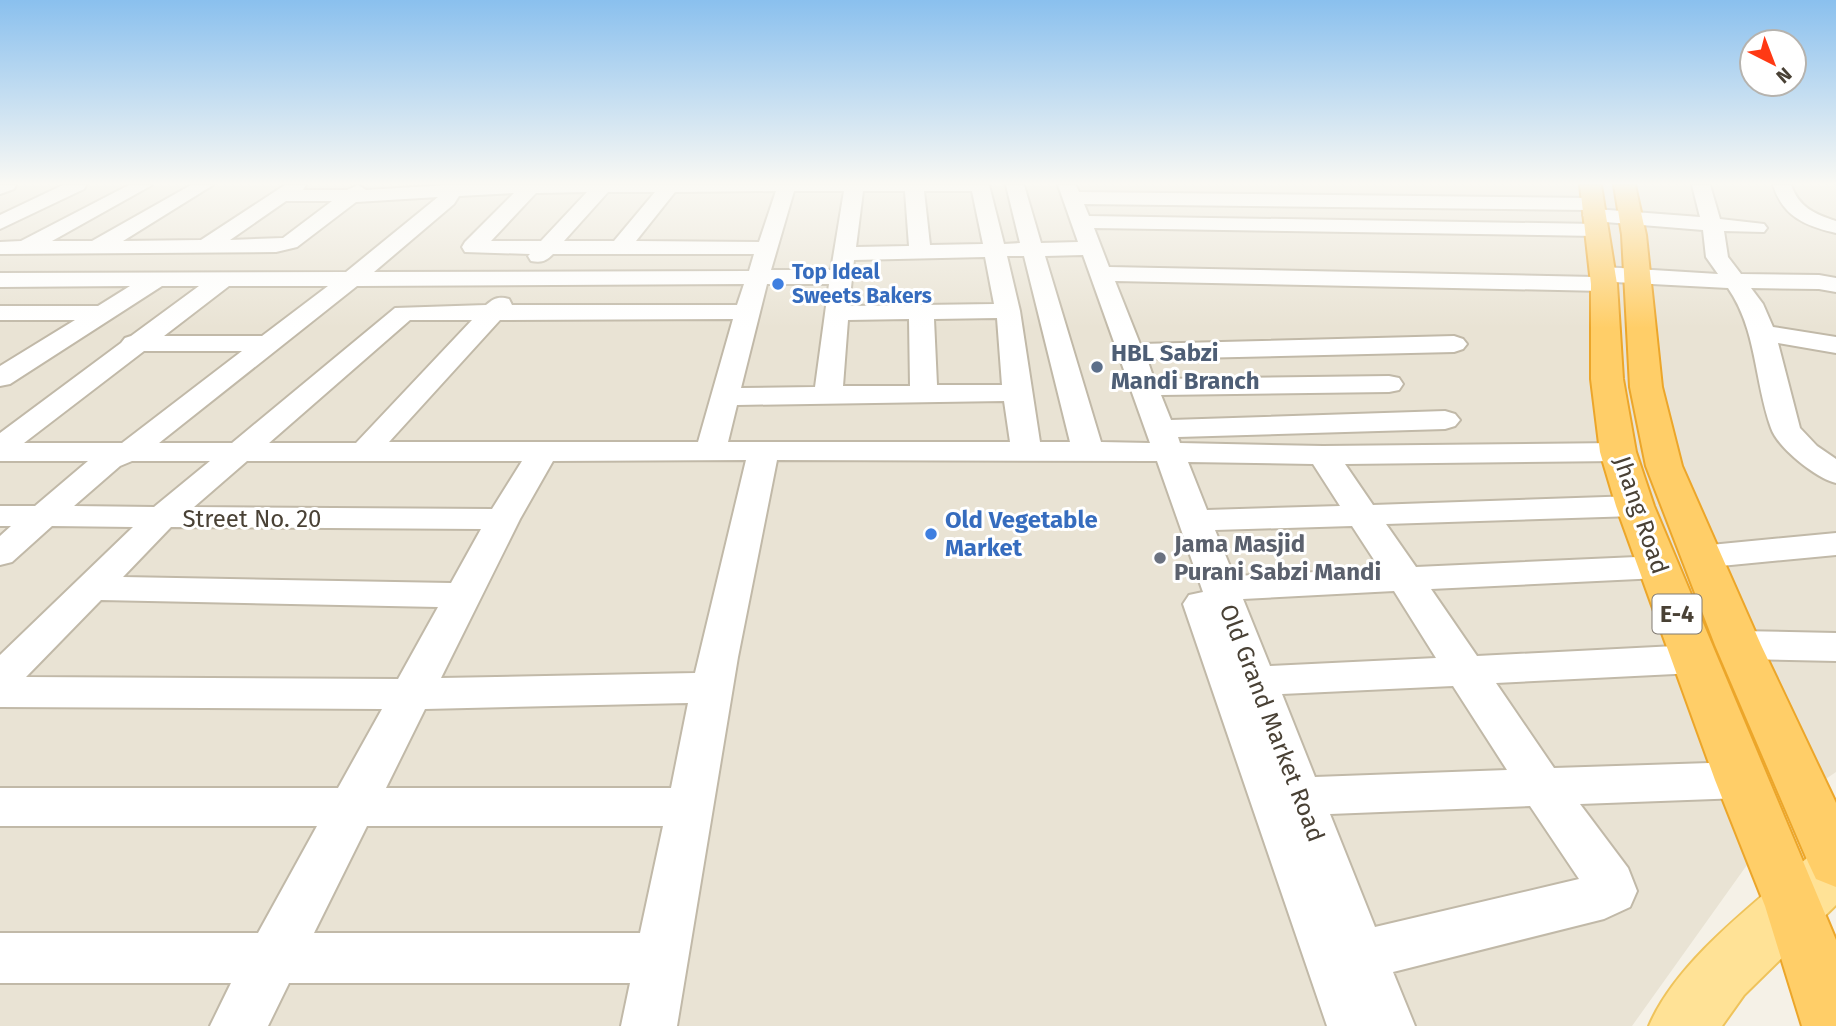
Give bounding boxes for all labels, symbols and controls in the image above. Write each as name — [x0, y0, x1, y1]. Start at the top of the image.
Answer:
north arrow — [1738, 28, 1808, 98]
text: N — [1772, 62, 1796, 88]
place label: Top Ideal Sweets Bakers — [792, 259, 932, 309]
marker: Top Ideal Sweets Bakers — [770, 276, 786, 292]
place label: HBL Sabzi Mandi Branch — [1111, 339, 1260, 395]
marker: HBL Sabzi Mandi Branch — [1089, 359, 1105, 375]
street label: Jhang Road — [1608, 452, 1674, 578]
street label: Street No. 20 — [182, 505, 322, 533]
place label: Old Vegetable Market — [945, 506, 1098, 562]
marker: Old Vegetable Market — [923, 526, 939, 542]
place label: Jama Masjid Purani Sabzi Mandi — [1173, 530, 1381, 586]
marker: Jama Masjid Purani Sabzi Mandi — [1152, 550, 1168, 566]
road number: E-4 — [1652, 594, 1702, 634]
street label: Old Grand Market Road — [1214, 600, 1330, 846]

